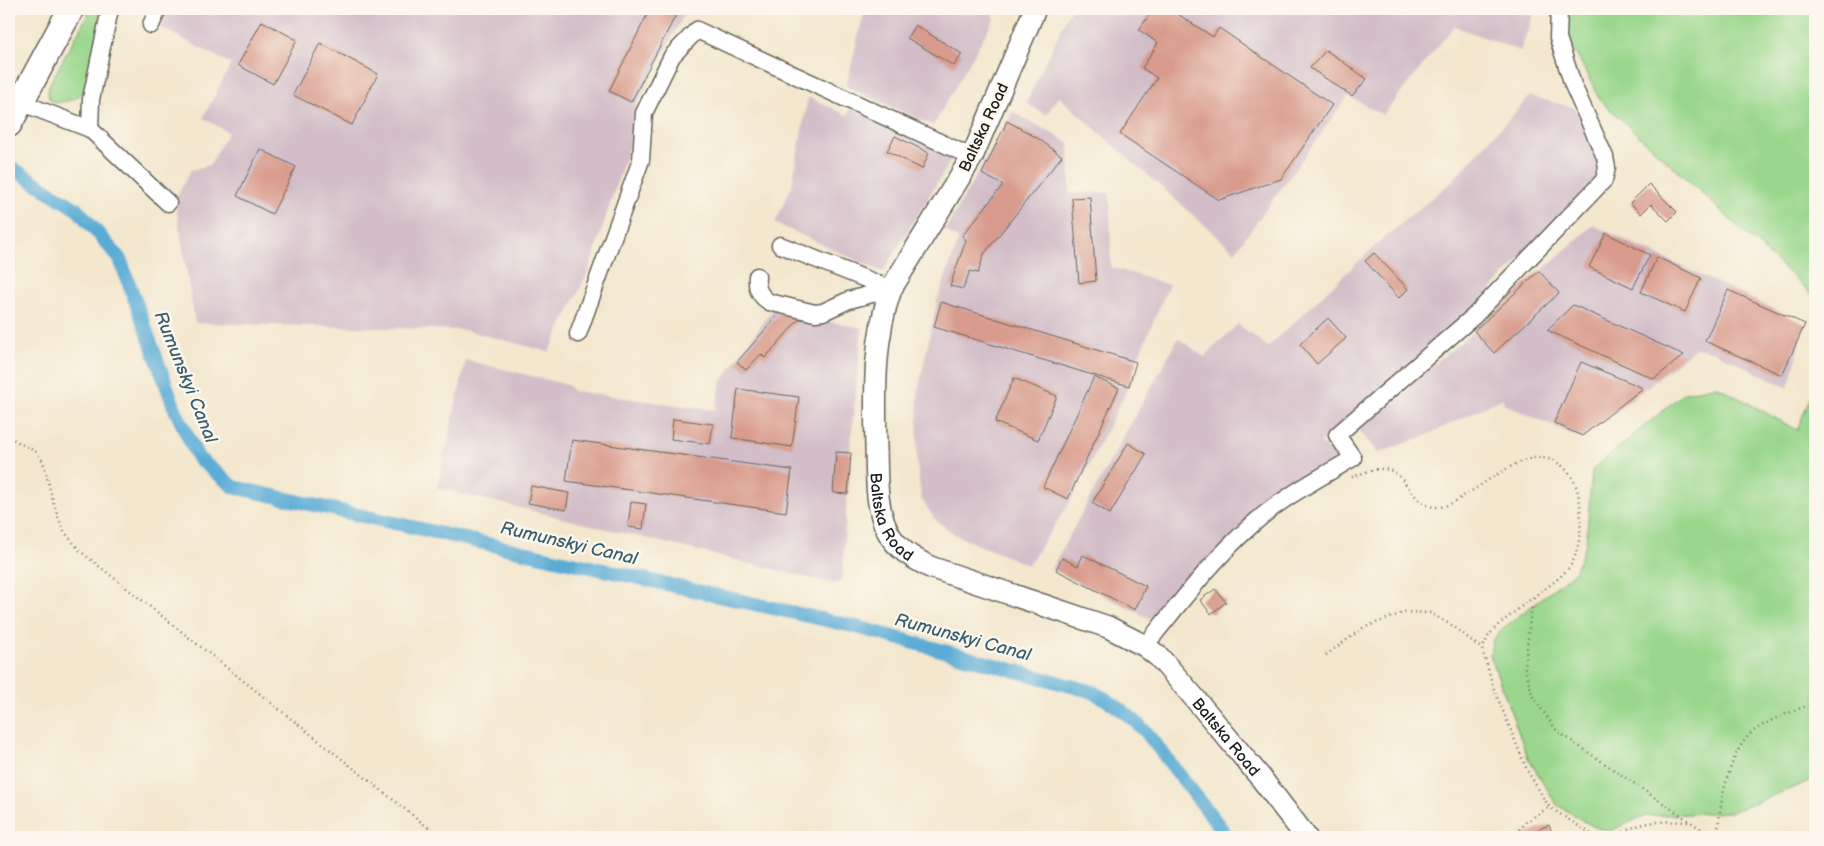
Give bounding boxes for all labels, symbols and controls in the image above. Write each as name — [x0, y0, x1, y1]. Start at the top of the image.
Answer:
street label: Baltska Road — [955, 80, 1013, 175]
water label: Rumunskyi Canal — [150, 308, 222, 447]
street label: Baltska Road — [866, 472, 917, 566]
water label: Rumunskyi Canal — [498, 518, 640, 570]
water label: Rumunskyi Canal — [893, 609, 1034, 666]
street label: Baltska Road — [1187, 694, 1263, 780]

